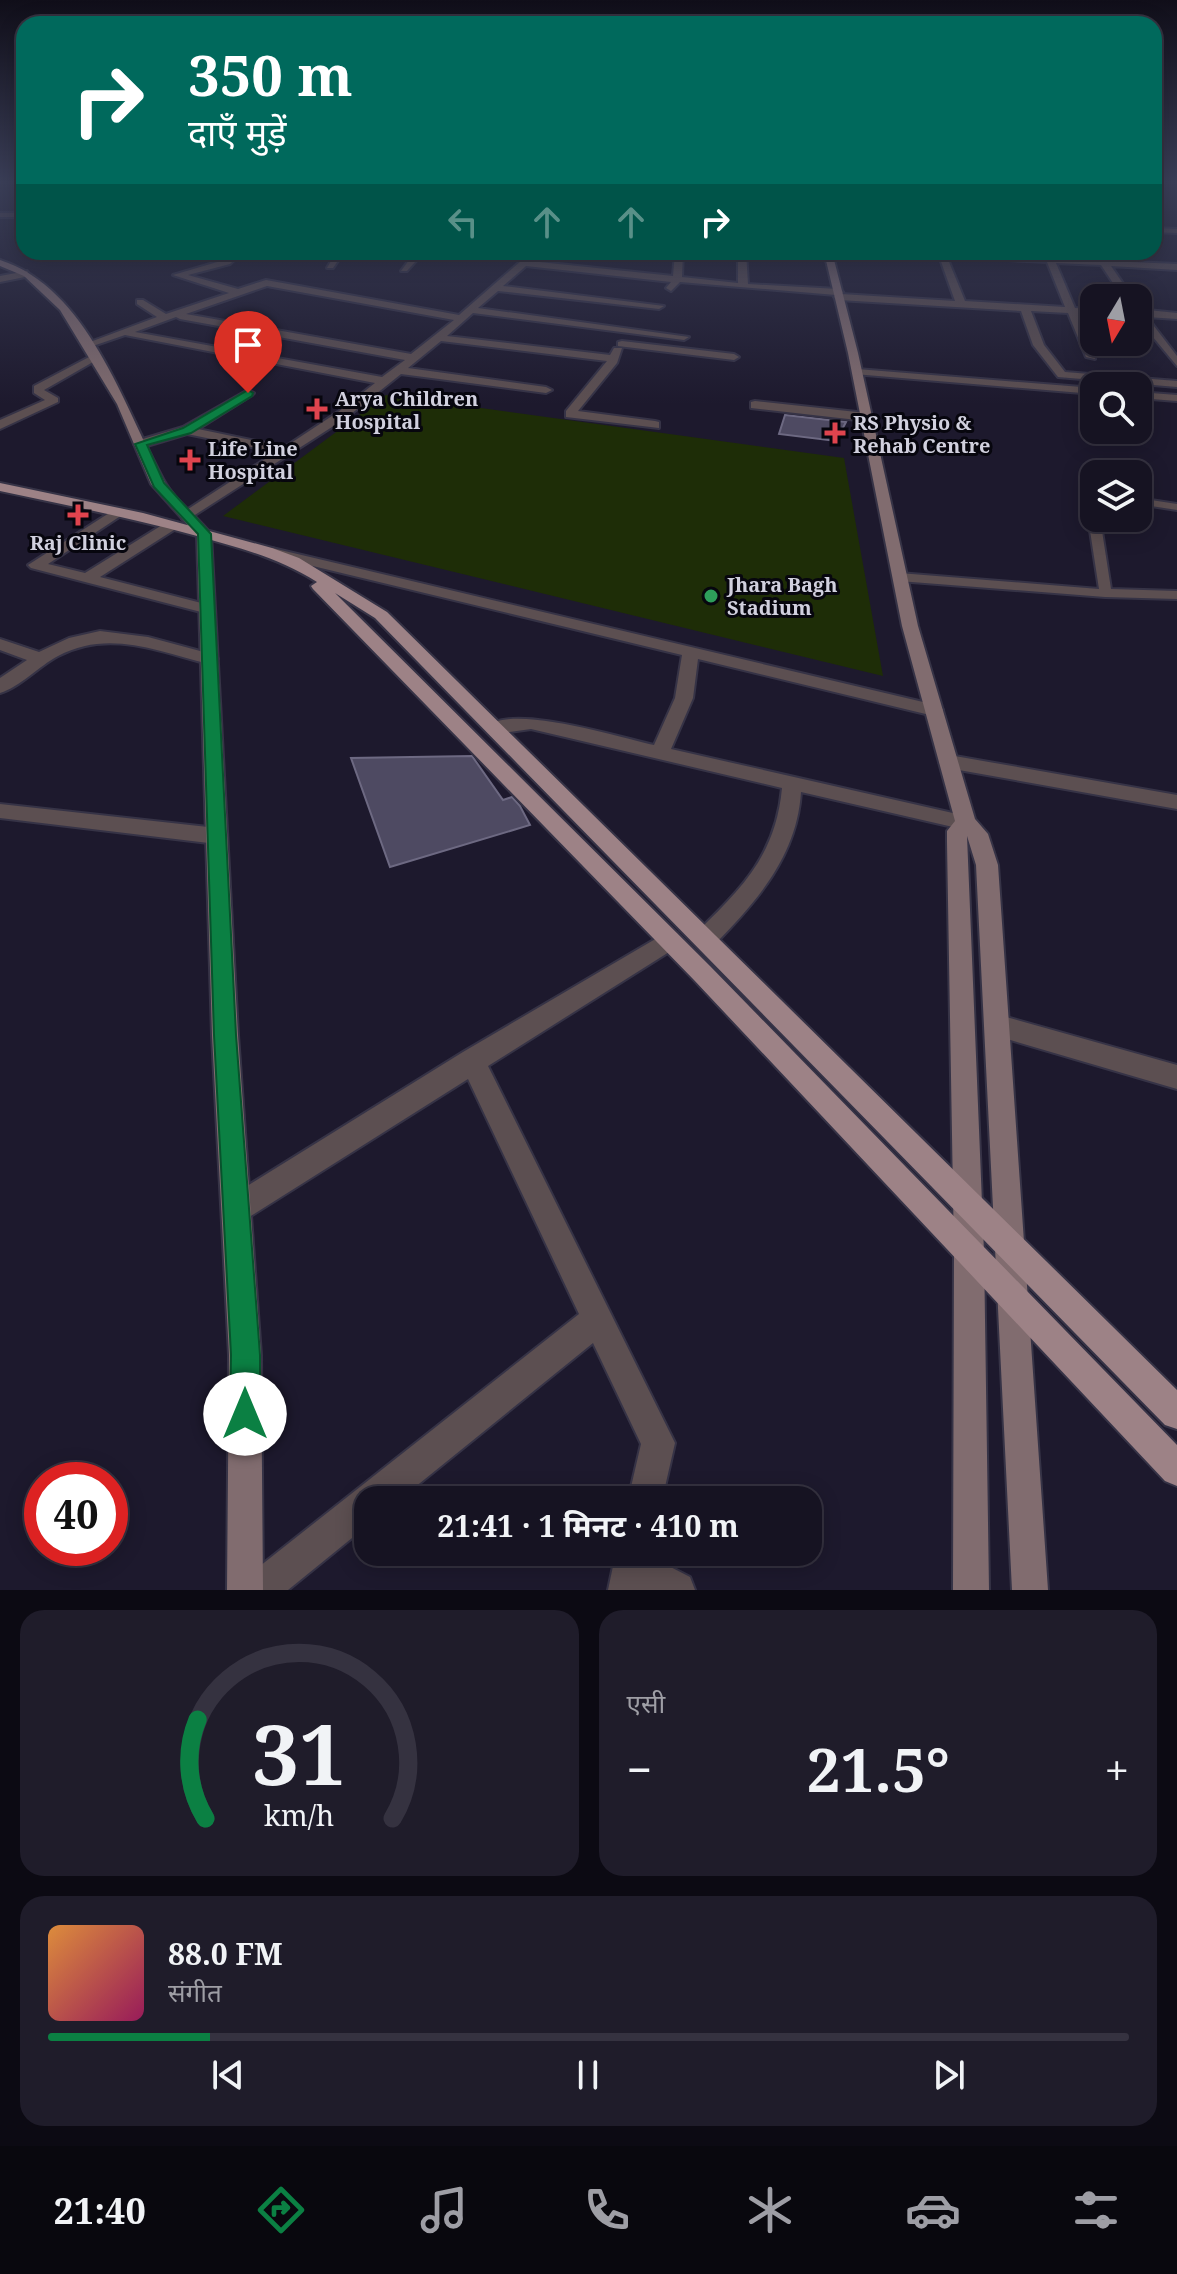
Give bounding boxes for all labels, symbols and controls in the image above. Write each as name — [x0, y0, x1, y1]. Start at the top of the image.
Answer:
text: 350 m — [188, 36, 353, 112]
icon: right — [56, 48, 160, 152]
text: दाएँ मुड़ें — [188, 108, 287, 157]
icon: left — [441, 200, 485, 244]
icon: ahead — [525, 200, 569, 244]
icon: ahead — [609, 200, 653, 244]
icon: right — [693, 200, 737, 244]
north arrow — [1080, 284, 1152, 356]
map controls — [1080, 284, 1152, 532]
pin — [214, 311, 282, 393]
icon: arrive — [226, 323, 270, 367]
button: search — [1080, 372, 1152, 444]
place label: Arya Children Hospital — [335, 385, 478, 435]
marker: Arya Children Hospital — [306, 398, 328, 420]
place label: RS Physio & Rehab Centre — [853, 409, 990, 459]
marker: RS Physio & Rehab Centre — [824, 422, 846, 444]
place label: Life Line Hospital — [208, 435, 298, 485]
marker: Life Line Hospital — [179, 449, 201, 471]
button: layers — [1080, 460, 1152, 532]
marker: Raj Clinic — [67, 504, 89, 526]
place label: Raj Clinic — [30, 529, 126, 556]
place label: Jhara Bagh Stadium — [726, 571, 838, 621]
marker: Jhara Bagh Stadium — [702, 587, 720, 605]
position arrow — [203, 1372, 287, 1456]
speed limit sign: 40 — [24, 1462, 128, 1566]
text: 21:41 · 1 मिनट · 410 m — [437, 1505, 739, 1546]
text: एसी — [627, 1685, 665, 1721]
text: 31 — [252, 1696, 346, 1809]
text: 21.5° — [807, 1728, 950, 1810]
text: − — [627, 1739, 652, 1799]
text: + — [1104, 1739, 1129, 1799]
text: km/h — [264, 1795, 334, 1834]
text: 88.0 FM — [168, 1933, 283, 1974]
text: संगीत — [168, 1974, 222, 2010]
icon: previous — [206, 2053, 250, 2097]
icon: pause — [566, 2053, 610, 2097]
icon: next — [927, 2053, 971, 2097]
icon: directions — [253, 2182, 309, 2238]
icon: music — [416, 2182, 472, 2238]
icon: phone — [579, 2182, 635, 2238]
icon: climate — [742, 2182, 798, 2238]
icon: car — [905, 2182, 961, 2238]
icon: filters — [1068, 2182, 1124, 2238]
text: 21:40 — [53, 2186, 146, 2235]

